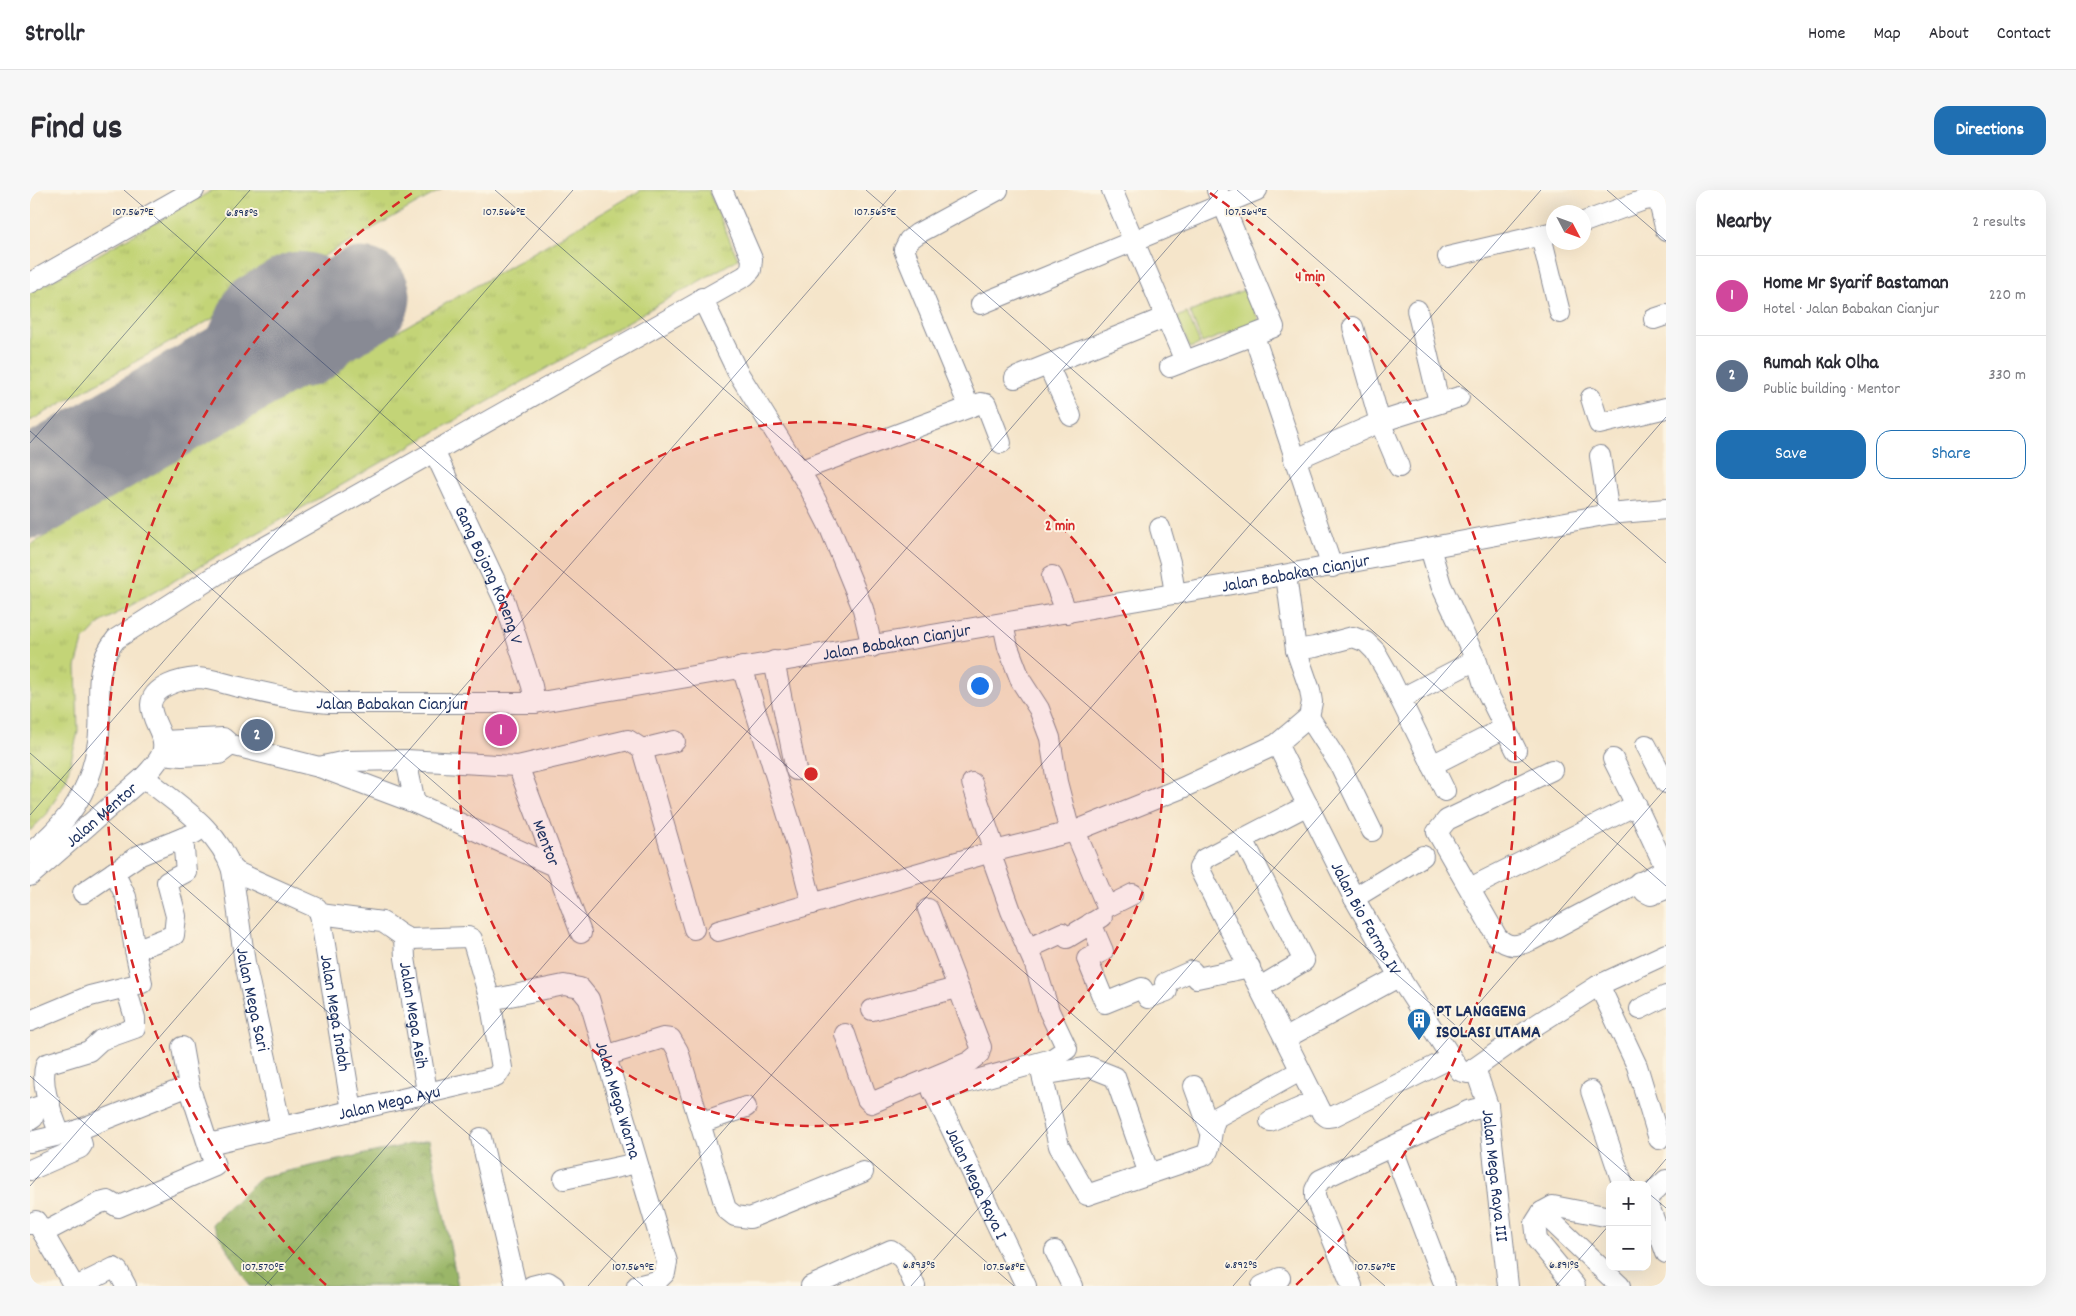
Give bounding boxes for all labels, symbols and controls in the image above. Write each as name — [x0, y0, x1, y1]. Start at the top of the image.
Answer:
text: Strollr — [25, 18, 84, 52]
text: Home — [1808, 22, 1845, 47]
text: Map — [1873, 22, 1901, 47]
text: About — [1929, 22, 1969, 47]
text: Contact — [1997, 22, 2051, 47]
text: Find us — [30, 105, 122, 155]
button: Directions — [1934, 106, 2046, 155]
text: 107.567°E — [112, 204, 154, 221]
text: 107.566°E — [483, 204, 526, 221]
text: 107.565°E — [854, 204, 897, 221]
text: 107.564°E — [1225, 204, 1267, 221]
text: 6.898°S — [226, 205, 258, 222]
north arrow — [1546, 205, 1591, 250]
text: Nearby — [1716, 208, 1771, 238]
text: 2 results — [1972, 211, 2026, 234]
text: 4 min — [1295, 267, 1325, 289]
text: Home Mr Syarif Bastaman — [1763, 271, 1949, 298]
text: 1 — [1730, 284, 1734, 307]
text: 220 m — [1989, 284, 2026, 307]
text: Hotel · Jalan Babakan Cianjur — [1763, 298, 1939, 321]
text: Rumah Kak Olha — [1763, 351, 1878, 378]
text: 2 — [1729, 364, 1736, 387]
text: 330 m — [1988, 364, 2026, 387]
text: Public building · Mentor — [1763, 378, 1900, 401]
button: Save — [1716, 430, 1866, 479]
button: Share — [1876, 430, 2026, 479]
street label: Gang Bojong Koneng V — [447, 502, 528, 649]
text: 2 min — [1045, 516, 1075, 538]
street label: Jalan Babakan Cianjur — [1220, 549, 1372, 601]
street label: Jalan Babakan Cianjur — [821, 619, 973, 669]
your location — [967, 673, 993, 699]
street label: Jalan Babakan Cianjur — [315, 692, 467, 718]
pin: 1 — [485, 711, 517, 749]
pin: 2 — [241, 716, 273, 754]
centre of rings — [802, 765, 820, 783]
street label: Jalan Mentor — [61, 778, 144, 855]
street label: Mentor — [524, 817, 565, 871]
street label: Jalan Bio Farma IV — [1323, 858, 1406, 981]
street label: Jalan Mega Sari — [228, 946, 274, 1054]
street label: Jalan Mega Indah — [312, 953, 355, 1073]
street label: Jalan Mega Asih — [391, 960, 433, 1071]
place label: PT LANGGENG ISOLASI UTAMA — [1436, 1000, 1541, 1046]
building icon: PT LANGGENG ISOLASI UTAMA — [1406, 1007, 1432, 1041]
street label: Jalan Mega Warna — [587, 1039, 646, 1163]
street label: Jalan Mega Ayu — [336, 1080, 443, 1128]
street label: Jalan Mega Raya III — [1473, 1108, 1513, 1244]
street label: Jalan Mega Raya I — [937, 1124, 1012, 1245]
map controls — [1606, 1181, 1651, 1271]
button: + — [1606, 1181, 1651, 1226]
button: − — [1606, 1226, 1651, 1271]
text: 6.893°S — [903, 1257, 935, 1274]
text: 6.892°S — [1225, 1257, 1257, 1274]
text: 6.891°S — [1549, 1257, 1579, 1274]
text: 107.570°E — [242, 1259, 284, 1276]
text: 107.569°E — [612, 1259, 655, 1276]
text: 107.568°E — [983, 1259, 1025, 1276]
text: 107.567°E — [1354, 1259, 1396, 1276]

